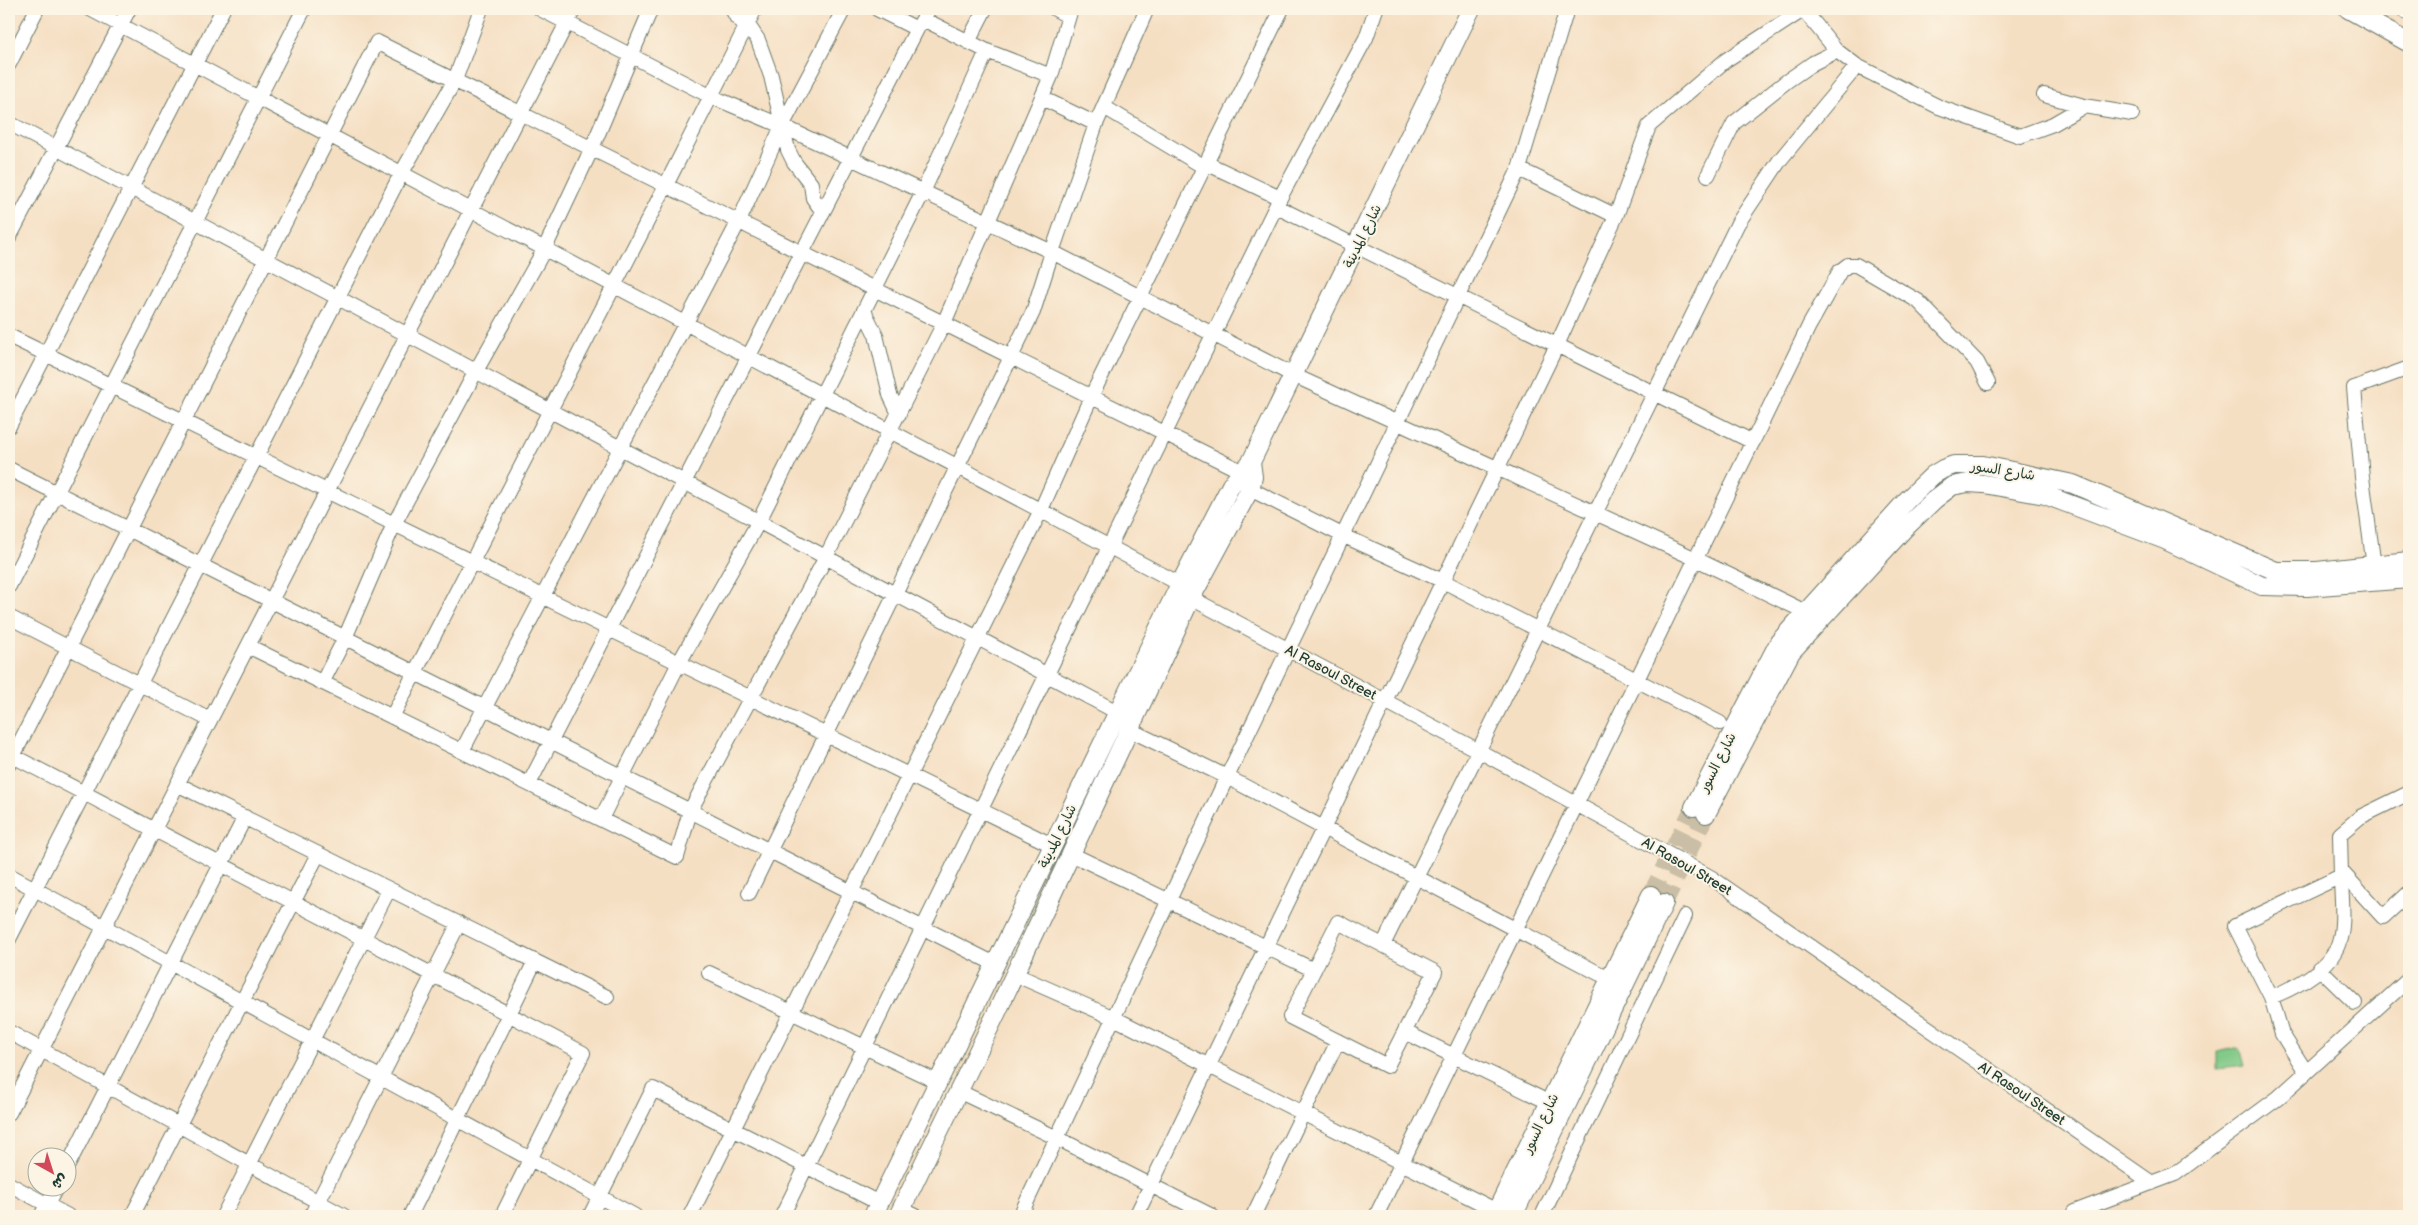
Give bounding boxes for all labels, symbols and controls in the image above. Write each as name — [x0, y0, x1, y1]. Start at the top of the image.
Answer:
street label: شارع المدينة — [1340, 202, 1386, 271]
street label: شارع السور — [1969, 457, 2036, 485]
street label: Al Rasoul Street — [1282, 641, 1380, 704]
street label: شارع السور — [1695, 730, 1741, 796]
street label: شارع المدينة — [1035, 802, 1081, 871]
street label: Al Rasoul Street — [1639, 834, 1735, 899]
street label: Al Rasoul Street — [1975, 1058, 2069, 1129]
street label: شارع السور — [1518, 1090, 1563, 1157]
north arrow — [28, 1148, 78, 1198]
text: ش — [49, 1170, 71, 1193]

